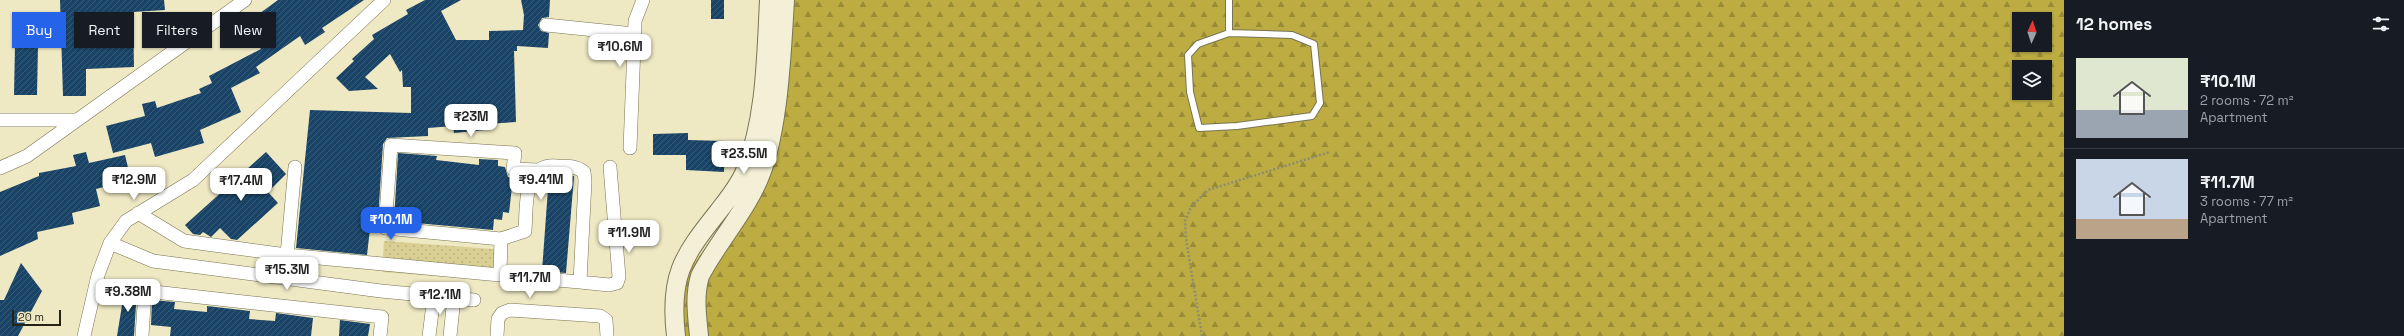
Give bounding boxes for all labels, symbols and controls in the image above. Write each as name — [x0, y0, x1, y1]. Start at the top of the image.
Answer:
chip: Buy — [12, 12, 66, 48]
chip: Rent — [74, 12, 134, 48]
chip: Filters — [142, 12, 212, 48]
chip: New — [220, 12, 276, 48]
north arrow — [2012, 12, 2052, 52]
map controls — [2012, 12, 2052, 100]
text: 12 homes — [2076, 13, 2152, 35]
icon: filters — [2370, 13, 2392, 35]
pin: ₹10.6M — [587, 34, 653, 68]
text: ₹10.6M — [597, 38, 643, 55]
button: layers — [2012, 60, 2052, 100]
text: ₹10.1M — [2200, 70, 2256, 92]
icon: home — [2108, 74, 2156, 122]
text: 2 rooms · 72 m² — [2200, 92, 2293, 109]
pin: ₹23M — [447, 104, 495, 138]
text: ₹23M — [453, 108, 489, 125]
text: Apartment — [2200, 109, 2268, 126]
pin: ₹23.5M — [711, 141, 777, 175]
text: ₹23.5M — [721, 145, 767, 162]
pin: ₹12.9M — [101, 167, 167, 201]
pin: ₹9.41M — [508, 167, 574, 201]
pin: ₹17.4M — [208, 168, 274, 202]
text: ₹12.9M — [111, 171, 157, 188]
text: ₹9.41M — [519, 171, 563, 188]
text: ₹11.7M — [2200, 171, 2255, 193]
text: ₹17.4M — [219, 172, 263, 189]
icon: home — [2108, 175, 2156, 223]
text: 3 rooms · 77 m² — [2200, 193, 2293, 210]
pin: ₹10.1M — [358, 207, 424, 241]
text: Apartment — [2200, 210, 2268, 227]
text: ₹10.1M — [370, 211, 412, 228]
pin: ₹11.9M — [596, 220, 662, 254]
text: ₹11.9M — [607, 224, 651, 241]
pin: ₹15.3M — [254, 257, 320, 291]
text: ₹15.3M — [264, 261, 310, 278]
pin: ₹11.7M — [497, 265, 563, 299]
text: ₹11.7M — [509, 269, 551, 286]
pin: ₹9.38M — [95, 279, 161, 313]
pin: ₹12.1M — [407, 282, 473, 316]
text: ₹9.38M — [104, 283, 152, 300]
text: ₹12.1M — [419, 286, 461, 303]
scale bar — [12, 308, 61, 327]
text: 20 m — [18, 310, 44, 324]

